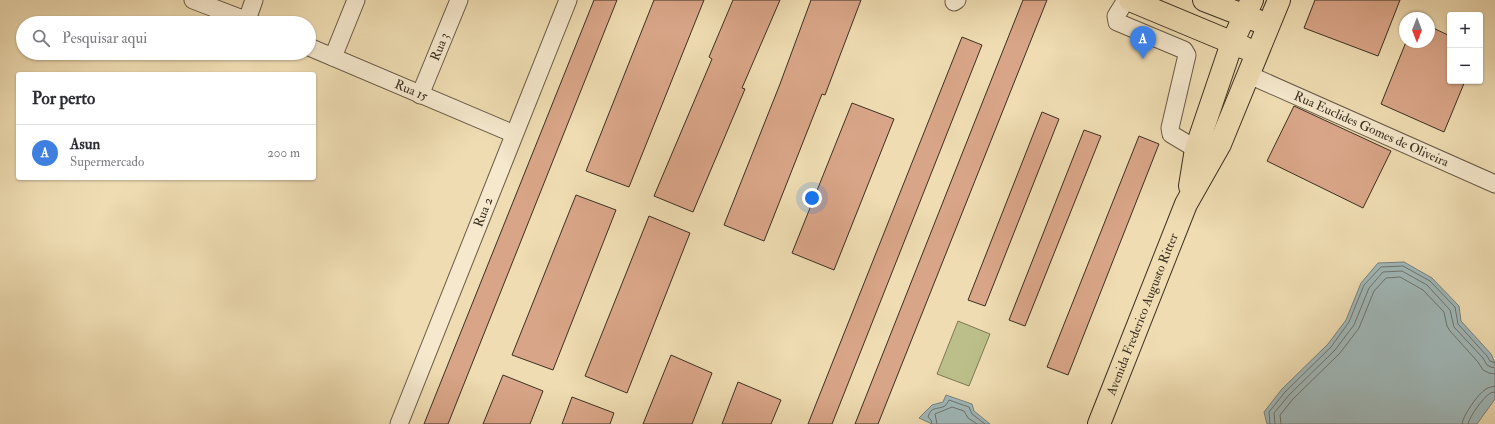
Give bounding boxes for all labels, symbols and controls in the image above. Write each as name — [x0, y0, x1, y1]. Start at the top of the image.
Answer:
north arrow — [1399, 12, 1435, 48]
map controls — [1447, 12, 1483, 84]
button: + — [1447, 12, 1483, 48]
search box — [16, 16, 316, 60]
pin: A — [1130, 26, 1156, 59]
icon: search — [30, 27, 52, 49]
text: Pesquisar aqui — [62, 29, 147, 48]
street label: Rua 3 — [427, 30, 453, 63]
button: − — [1447, 48, 1483, 84]
street label: Rua 15 — [392, 76, 430, 105]
text: Por perto — [32, 88, 95, 109]
street label: Rua Euclides Gomes de Oliveira — [1291, 88, 1452, 171]
text: Asun — [70, 135, 100, 154]
text: A — [41, 145, 49, 161]
text: 200 m — [267, 145, 300, 161]
text: Supermercado — [70, 154, 144, 170]
your location — [802, 188, 822, 208]
street label: Rua 2 — [470, 195, 497, 229]
street label: Avenida Frederico Augusto Ritter — [1103, 231, 1182, 399]

